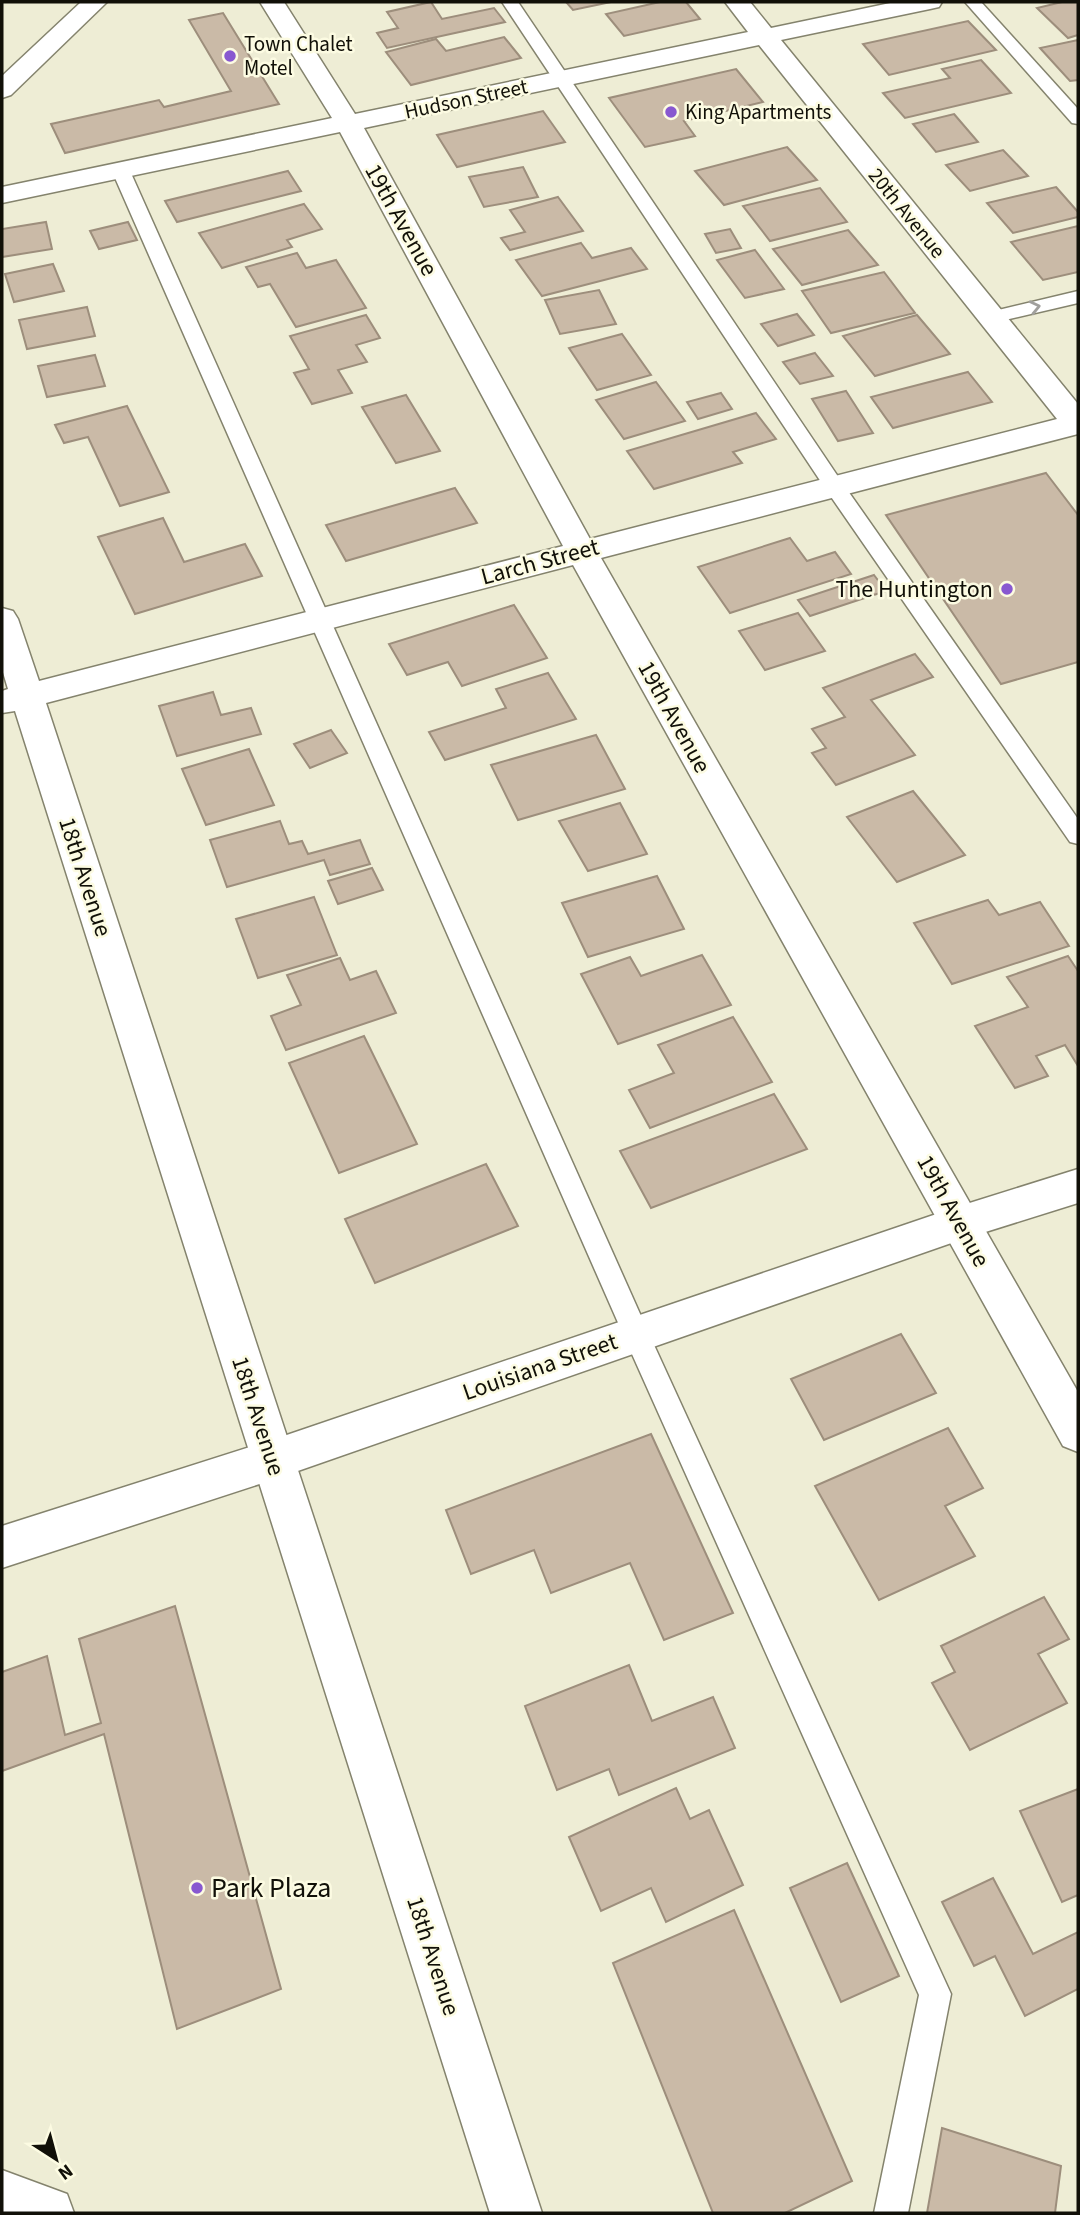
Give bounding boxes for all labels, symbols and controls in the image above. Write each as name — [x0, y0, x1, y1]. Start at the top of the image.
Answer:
place label: Town Chalet Motel — [244, 29, 353, 83]
marker: Town Chalet Motel — [222, 48, 238, 64]
street label: Hudson Street — [402, 71, 530, 127]
place label: King Apartments — [685, 97, 832, 127]
marker: King Apartments — [663, 104, 679, 120]
street label: 19th Avenue — [356, 157, 446, 283]
street label: 20th Avenue — [861, 161, 953, 265]
one-way arrow — [1029, 301, 1041, 316]
street label: Larch Street — [477, 529, 603, 595]
place label: The Huntington — [835, 572, 993, 607]
marker: The Huntington — [999, 581, 1015, 597]
street label: 19th Avenue — [629, 654, 719, 780]
street label: 18th Avenue — [49, 813, 121, 941]
street label: 19th Avenue — [908, 1148, 998, 1274]
street label: Louisiana Street — [458, 1324, 622, 1410]
street label: 18th Avenue — [222, 1352, 294, 1480]
place label: Park Plaza — [211, 1868, 331, 1908]
marker: Park Plaza — [189, 1880, 205, 1896]
street label: 18th Avenue — [397, 1892, 469, 2020]
north arrow — [21, 2124, 91, 2194]
text: N — [52, 2157, 78, 2186]

